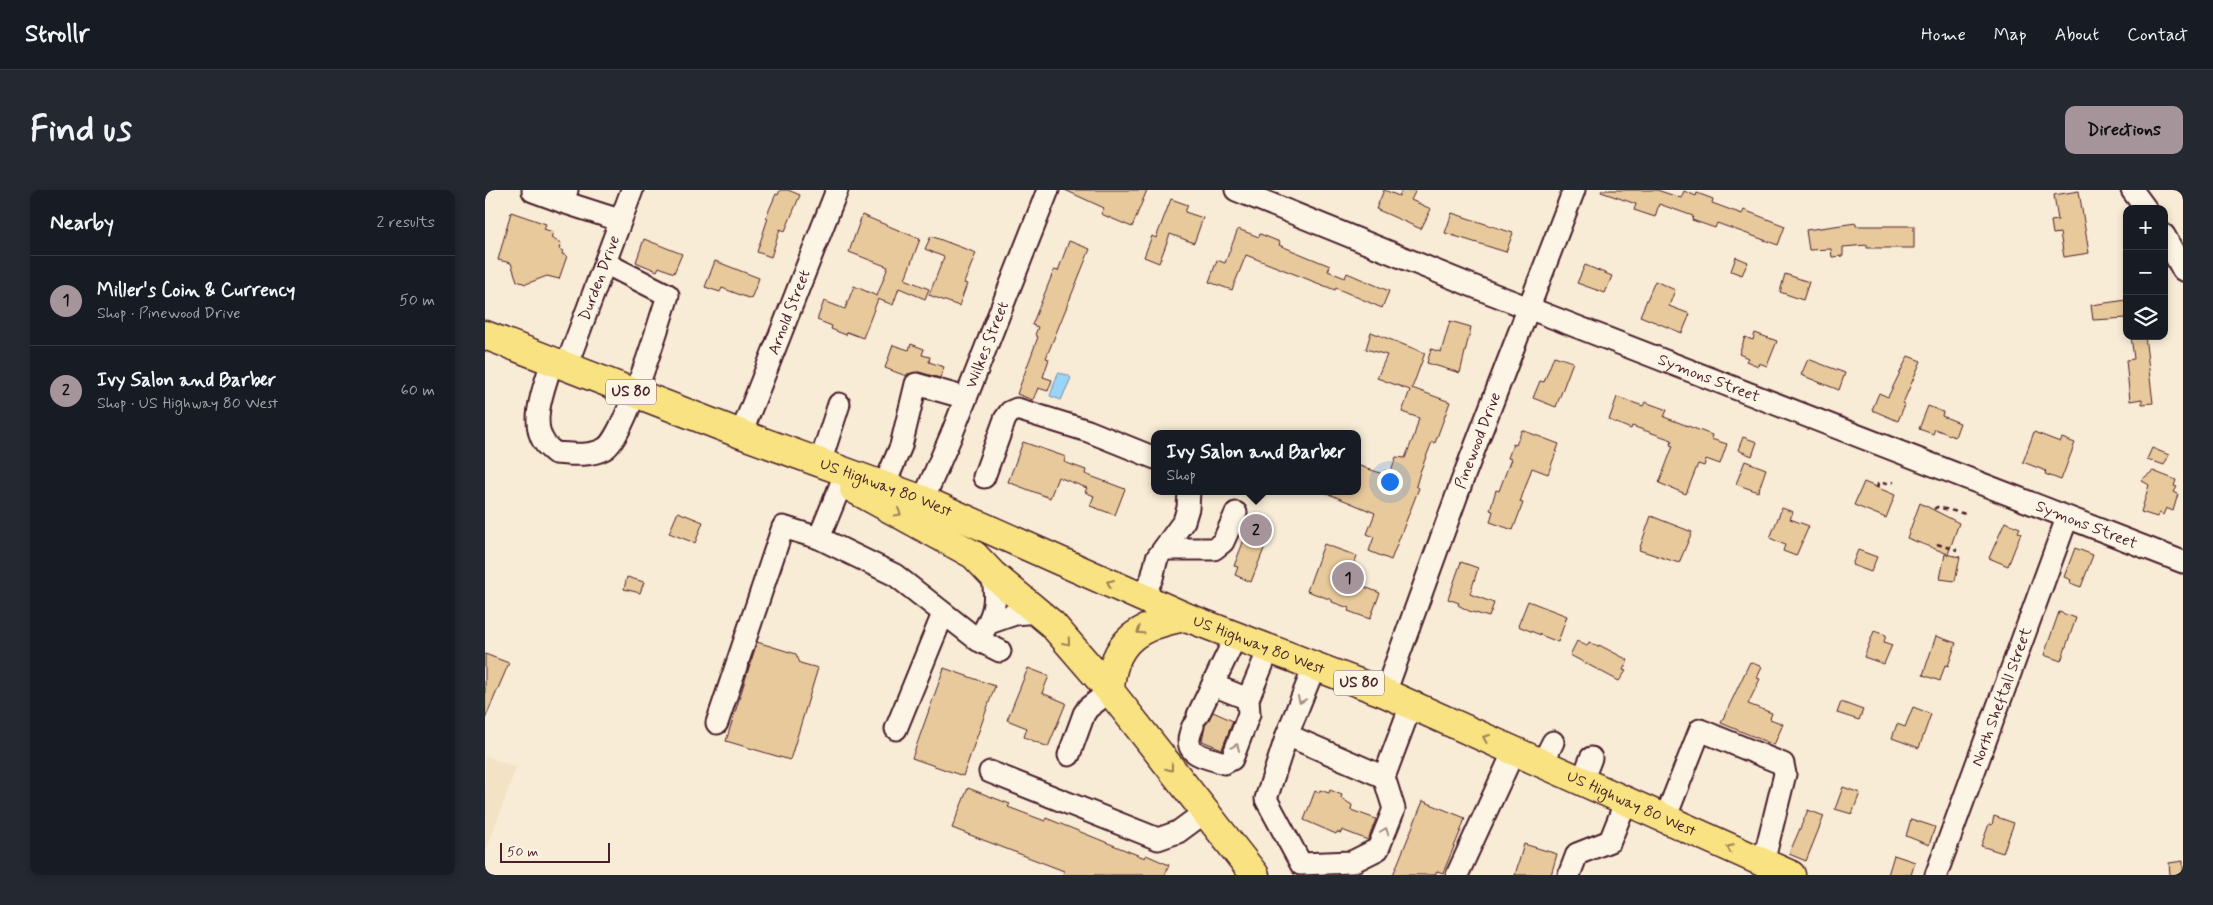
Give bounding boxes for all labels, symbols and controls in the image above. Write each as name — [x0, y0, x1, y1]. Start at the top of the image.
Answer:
text: Strollr — [25, 19, 89, 50]
text: Home — [1921, 23, 1966, 47]
text: Map — [1994, 23, 2027, 47]
text: About — [2055, 23, 2099, 47]
text: Contact — [2127, 23, 2188, 47]
button: Directions — [2065, 106, 2183, 154]
text: Find us — [30, 107, 132, 153]
map controls — [2123, 205, 2168, 340]
button: + — [2123, 205, 2168, 250]
text: Nearby — [50, 209, 114, 237]
text: 2 results — [377, 212, 435, 233]
street label: Durden Drive — [574, 232, 625, 324]
button: − — [2123, 250, 2168, 295]
street label: Arnold Street — [763, 266, 815, 358]
text: Miller's Coin & Currency — [97, 278, 295, 303]
text: 1 — [62, 290, 70, 311]
text: 50 m — [399, 290, 435, 311]
button: layers — [2123, 295, 2168, 340]
street label: Wilkes Street — [960, 298, 1014, 391]
text: Shop · Pinewood Drive — [97, 303, 241, 324]
street label: Symons Street — [1655, 349, 1763, 407]
text: Ivy Salon and Barber — [97, 368, 276, 393]
text: 2 — [62, 380, 70, 401]
text: 60 m — [401, 380, 435, 401]
road number: US 80 — [606, 380, 656, 404]
street label: Pinewood Drive — [1450, 389, 1506, 492]
text: Shop · US Highway 80 West — [97, 393, 278, 414]
popup — [1151, 430, 1361, 495]
text: Ivy Salon and Barber — [1167, 440, 1345, 465]
street label: US Highway 80 West — [817, 453, 955, 522]
text: Shop — [1167, 465, 1196, 486]
your location — [1377, 469, 1403, 495]
street label: Symons Street — [2033, 495, 2141, 554]
one-way arrow — [892, 507, 901, 517]
pin: 2 — [1240, 511, 1272, 549]
pin: 1 — [1332, 559, 1364, 597]
one-way arrow — [1106, 578, 1115, 589]
street label: US Highway 80 West — [1190, 610, 1328, 680]
street label: North Sheftall Street — [1966, 623, 2037, 769]
one-way arrow — [1136, 625, 1145, 635]
one-way arrow — [1062, 637, 1071, 646]
road number: US 80 — [1334, 670, 1384, 696]
one-way arrow — [1297, 695, 1308, 704]
one-way arrow — [1482, 734, 1491, 745]
one-way arrow — [1231, 743, 1241, 751]
one-way arrow — [1165, 762, 1173, 771]
street label: US Highway 80 West — [1563, 765, 1699, 842]
one-way arrow — [1379, 827, 1389, 836]
scale bar — [500, 840, 610, 863]
text: 50 m — [507, 843, 538, 861]
one-way arrow — [1726, 843, 1735, 854]

